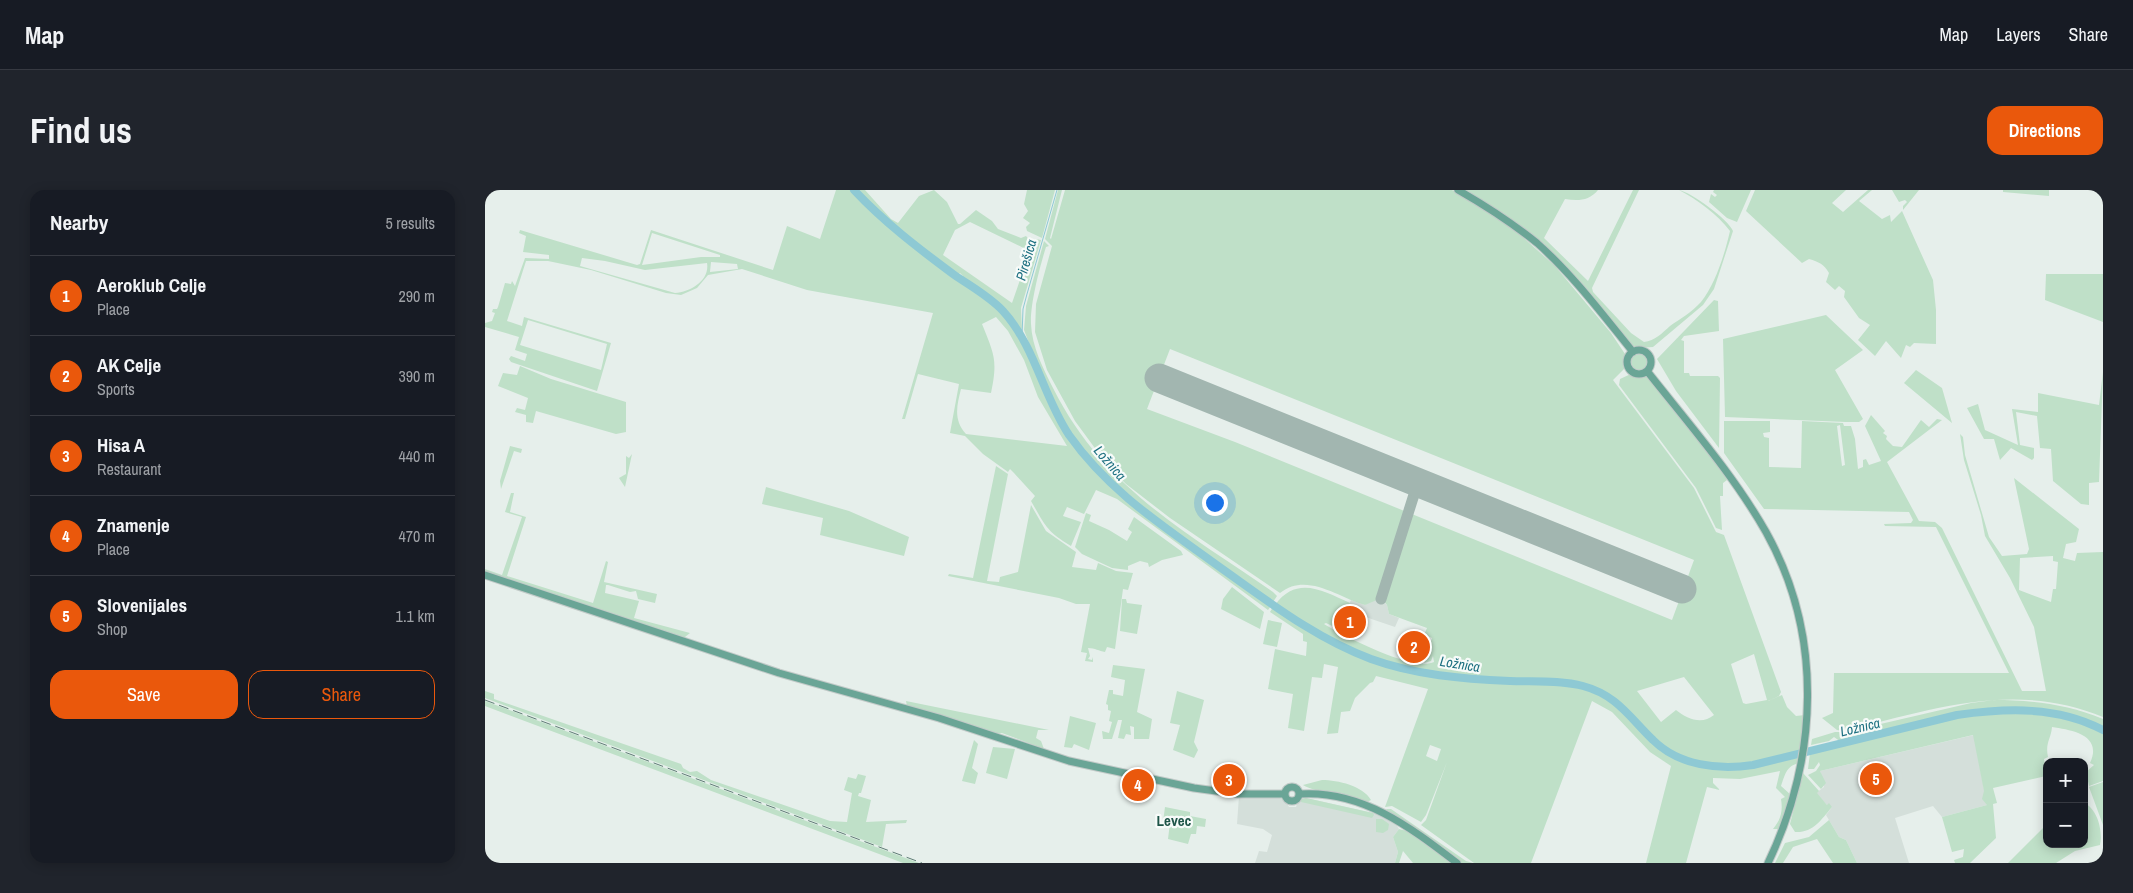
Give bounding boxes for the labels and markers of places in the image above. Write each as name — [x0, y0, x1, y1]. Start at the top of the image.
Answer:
pin: 1 — [1334, 603, 1366, 641]
pin: 2 — [1398, 628, 1430, 666]
pin: 5 — [1860, 760, 1892, 798]
pin: 3 — [1213, 761, 1245, 799]
pin: 4 — [1122, 766, 1154, 804]

